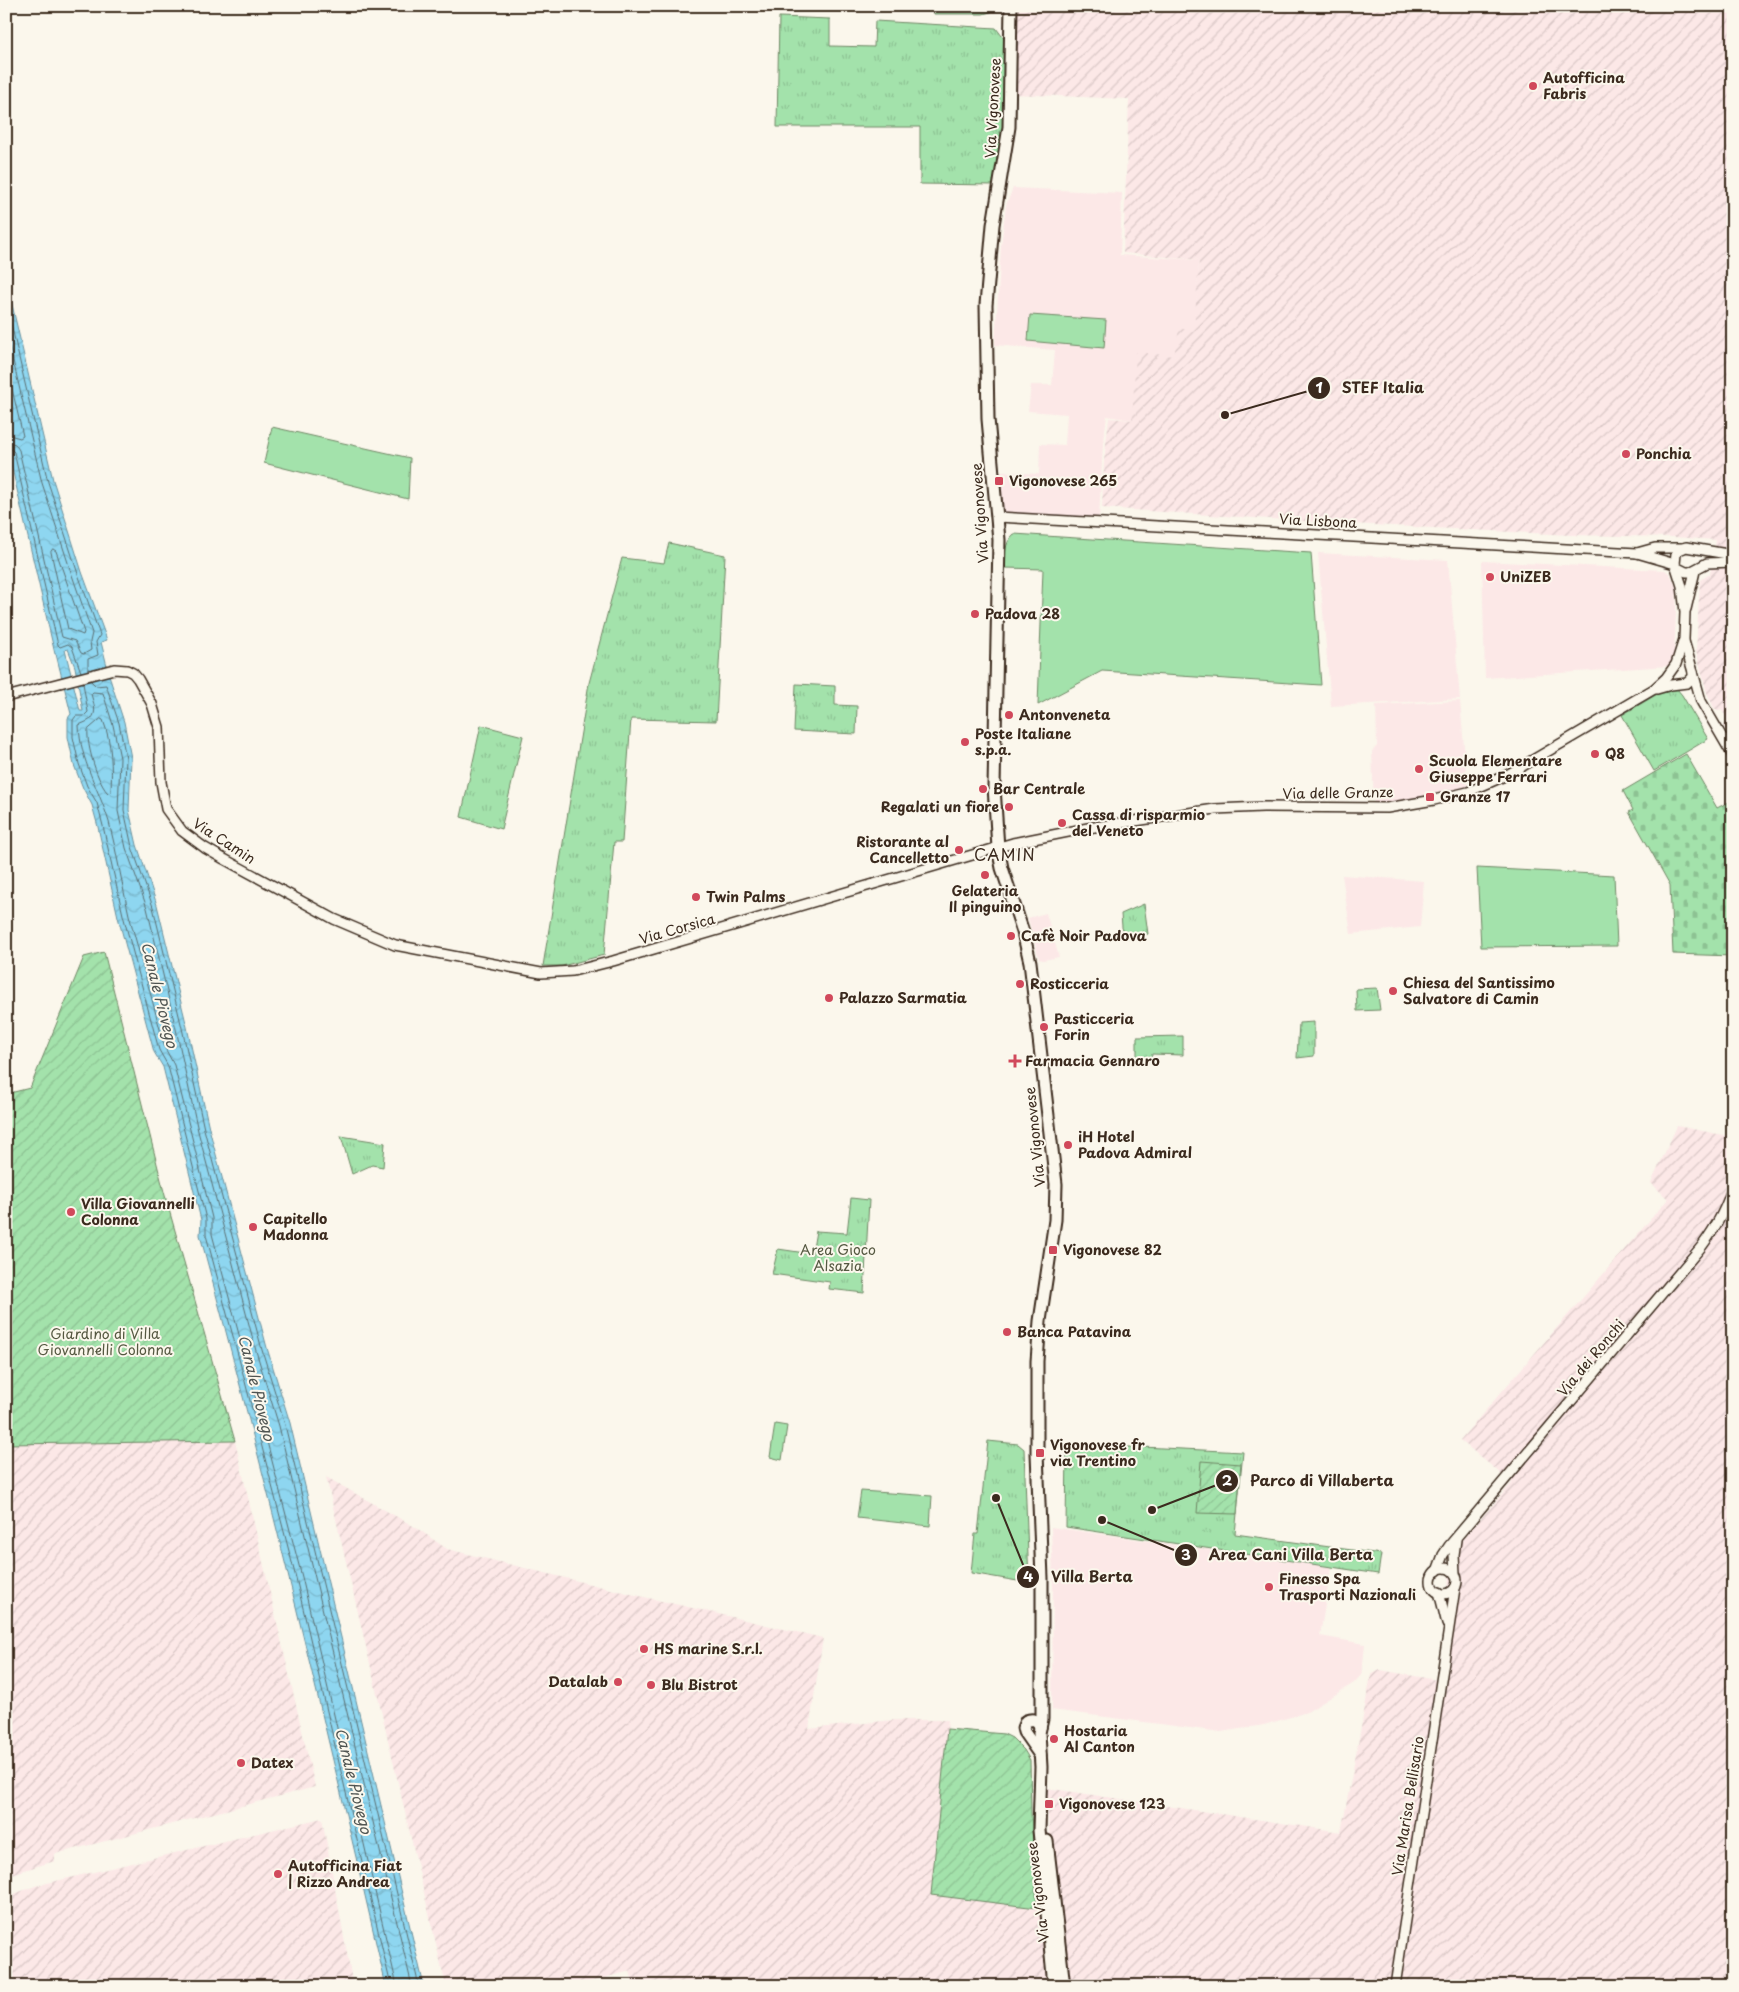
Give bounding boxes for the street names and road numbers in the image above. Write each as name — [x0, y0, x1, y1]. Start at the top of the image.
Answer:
street label: Via Vigonovese — [979, 57, 1006, 159]
street label: Via Vigonovese — [965, 462, 993, 564]
street label: Via Lisbona — [1278, 508, 1358, 533]
street label: Via delle Granze — [1282, 781, 1394, 804]
street label: Via Camin — [189, 812, 260, 869]
street label: Via Corsica — [637, 908, 718, 949]
street label: Via Vigonovese — [1019, 1086, 1050, 1188]
street label: Via dei Ronchi — [1552, 1314, 1629, 1401]
street label: Via Marisa Bellisario — [1386, 1734, 1429, 1877]
street label: Via Vigonovese — [1021, 1841, 1054, 1943]

